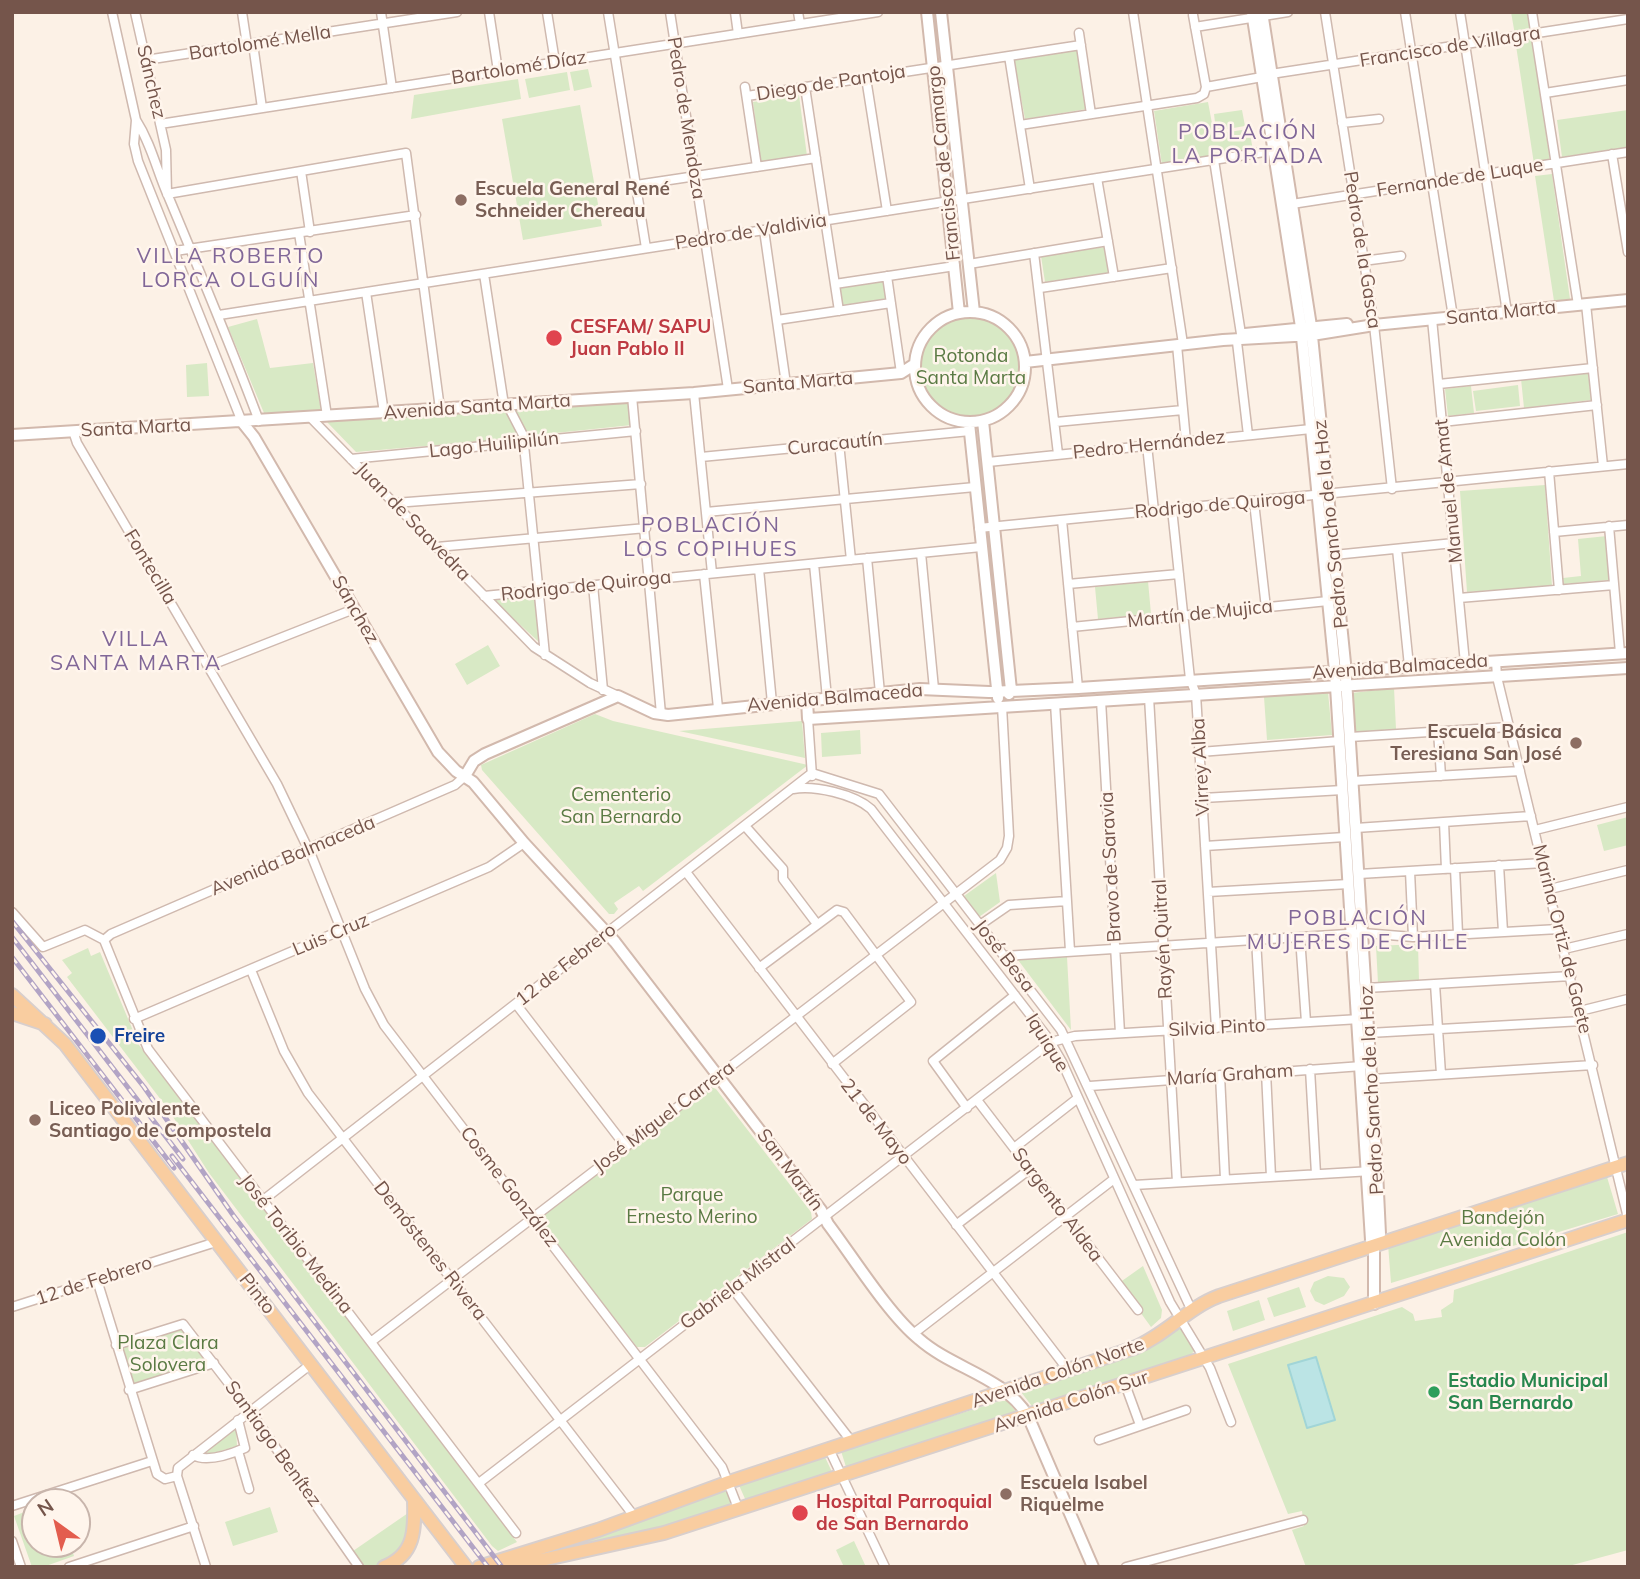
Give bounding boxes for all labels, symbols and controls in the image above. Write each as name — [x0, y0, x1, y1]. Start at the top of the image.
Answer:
street label: Bartolomé Mella — [187, 21, 333, 65]
street label: Francisco de Villagra — [1358, 21, 1542, 73]
street label: Pedro de Mendoza — [662, 35, 710, 201]
street label: Sánchez — [131, 43, 171, 121]
street label: Bartolomé Díaz — [450, 46, 588, 90]
street label: Diego de Pantoja — [755, 60, 907, 106]
street label: Francisco de Camargo — [922, 64, 966, 262]
district label: POBLACIÓN LA PORTADA — [1173, 120, 1323, 170]
street label: Fernande de Luque — [1375, 154, 1545, 202]
street label: Pedro de la Gasca — [1338, 170, 1386, 330]
place label: Escuela General René Schneider Chereau — [475, 178, 670, 222]
marker: Escuela General René Schneider Chereau — [453, 192, 469, 208]
street label: Pedro de Valdivia — [674, 209, 828, 255]
district label: VILLA ROBERTO LORCA OLGUÍN — [138, 244, 324, 294]
street label: Santa Marta — [1445, 296, 1557, 330]
place label: CESFAM/ SAPU Juan Pablo II — [570, 316, 711, 360]
marker: CESFAM/ SAPU Juan Pablo II — [544, 328, 564, 348]
park label: Rotonda Santa Marta — [916, 345, 1026, 389]
street label: Santa Marta — [742, 367, 854, 399]
street label: Avenida Santa Marta — [383, 389, 571, 425]
street label: Santa Marta — [80, 414, 192, 442]
street label: Manuel de Amat — [1430, 418, 1468, 564]
street label: Pedro Sancho de la Hoz — [1309, 419, 1353, 629]
street label: Pedro Hernández — [1072, 426, 1226, 464]
street label: Lago Huilipilún — [428, 427, 560, 463]
street label: Curacautín — [786, 428, 884, 460]
street label: Juan de Saavedra — [351, 458, 475, 586]
street label: Rodrigo de Quiroga — [1134, 486, 1306, 524]
district label: POBLACIÓN LOS COPIHUES — [625, 513, 797, 563]
street label: Fontecilla — [119, 525, 181, 609]
street label: Rodrigo de Quiroga — [500, 566, 672, 606]
street label: Sánchez — [326, 572, 384, 648]
street label: Martín de Mujica — [1126, 595, 1274, 633]
district label: VILLA SANTA MARTA — [51, 627, 221, 677]
street label: Avenida Balmaceda — [1311, 649, 1489, 685]
street label: Avenida Balmaceda — [746, 679, 924, 717]
street label: Virrey Alba — [1187, 717, 1215, 817]
place label: Escuela Básica Teresiana San José — [1390, 721, 1562, 765]
marker: Escuela Básica Teresiana San José — [1568, 735, 1584, 751]
park label: Cementerio San Bernardo — [560, 784, 682, 828]
street label: Bravo de Saravia — [1096, 791, 1126, 943]
street label: Avenida Balmaceda — [207, 811, 379, 901]
street label: Marina Ortiz de Gaete — [1527, 842, 1597, 1036]
street label: Rayén Quitral — [1148, 878, 1178, 1000]
district label: POBLACIÓN MUJERES DE CHILE — [1249, 906, 1467, 956]
street label: Luis Cruz — [289, 909, 373, 961]
street label: José Besa — [969, 915, 1039, 997]
street label: 12 de Febrero — [511, 919, 621, 1011]
street label: Pedro Sancho de la Hoz — [1355, 985, 1389, 1195]
street label: Iquique — [1020, 1010, 1074, 1076]
street label: Silvia Pinto — [1168, 1014, 1266, 1042]
place label: Freire — [114, 1025, 165, 1047]
marker: Freire — [88, 1026, 108, 1046]
street label: José Miguel Carrera — [589, 1056, 739, 1178]
street label: María Graham — [1166, 1059, 1294, 1091]
street label: 21 de Mayo — [835, 1074, 917, 1170]
place label: Liceo Polivalente Santiago de Compostela — [49, 1098, 271, 1142]
marker: Liceo Polivalente Santiago de Compostela — [27, 1112, 43, 1128]
street label: Cosme González — [455, 1122, 563, 1252]
street label: San Martín — [752, 1125, 828, 1215]
street label: Sargento Aldea — [1007, 1143, 1107, 1267]
street label: José Toribio Medina — [234, 1170, 358, 1318]
street label: Demóstenes Rivera — [369, 1177, 491, 1325]
park label: Parque Ernesto Merino — [626, 1184, 758, 1228]
park label: Bandejón Avenida Colón — [1440, 1207, 1566, 1251]
street label: Gabriela Mistral — [676, 1233, 800, 1335]
street label: 12 de Febrero — [33, 1251, 155, 1311]
street label: Pinto — [234, 1269, 280, 1319]
park label: Plaza Clara Solovera — [117, 1332, 219, 1376]
street label: Avenida Colón Norte — [969, 1333, 1147, 1413]
street label: Avenida Colón Sur — [991, 1366, 1151, 1438]
place label: Estadio Municipal San Bernardo — [1448, 1370, 1608, 1414]
street label: Santiago Benítez — [220, 1377, 326, 1511]
marker: Estadio Municipal San Bernardo — [1426, 1384, 1442, 1400]
place label: Escuela Isabel Riquelme — [1020, 1472, 1148, 1516]
marker: Escuela Isabel Riquelme — [998, 1486, 1014, 1502]
north arrow — [21, 1488, 91, 1558]
place label: Hospital Parroquial de San Bernardo — [816, 1491, 992, 1535]
text: N — [33, 1493, 58, 1521]
marker: Hospital Parroquial de San Bernardo — [790, 1503, 810, 1523]

